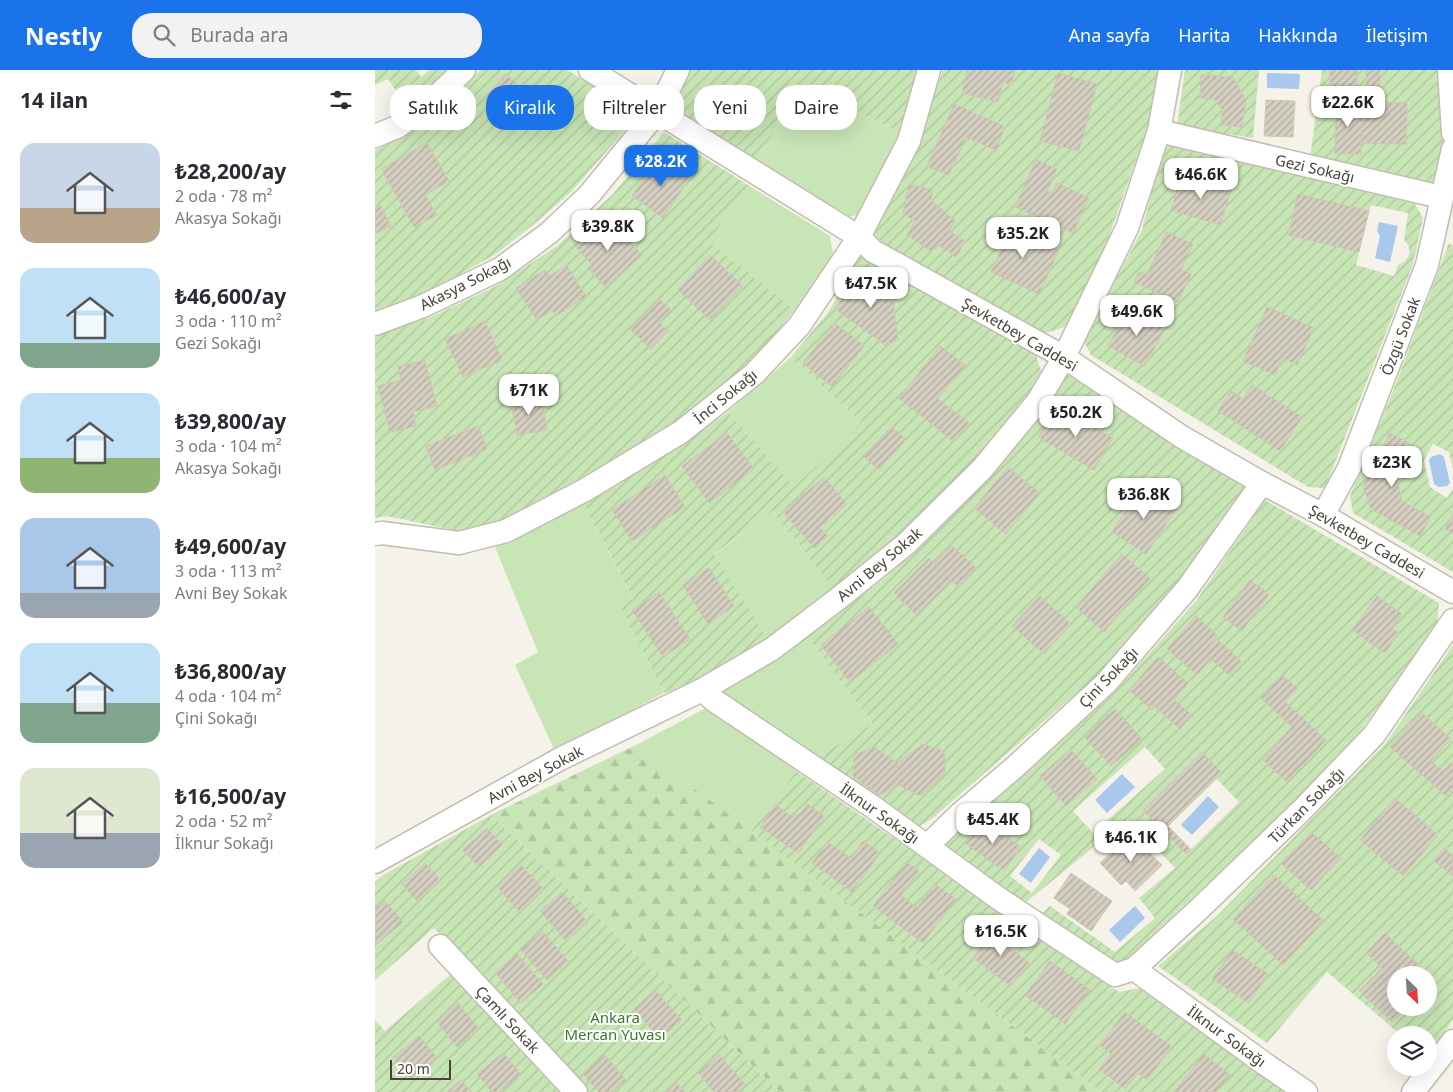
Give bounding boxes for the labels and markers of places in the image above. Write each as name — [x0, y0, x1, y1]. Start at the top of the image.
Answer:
pin: ₺22.6K — [1307, 85, 1389, 128]
pin: ₺28.2K — [620, 144, 702, 187]
pin: ₺46.6K — [1160, 158, 1242, 200]
pin: ₺39.8K — [567, 210, 649, 252]
pin: ₺35.2K — [982, 216, 1064, 259]
pin: ₺47.5K — [830, 266, 912, 309]
pin: ₺49.6K — [1096, 294, 1178, 337]
pin: ₺71K — [499, 374, 559, 416]
pin: ₺50.2K — [1035, 396, 1117, 438]
pin: ₺23K — [1362, 446, 1422, 488]
pin: ₺36.8K — [1103, 478, 1185, 520]
pin: ₺45.4K — [952, 802, 1034, 845]
pin: ₺46.1K — [1090, 820, 1172, 863]
pin: ₺16.5K — [960, 914, 1042, 957]

